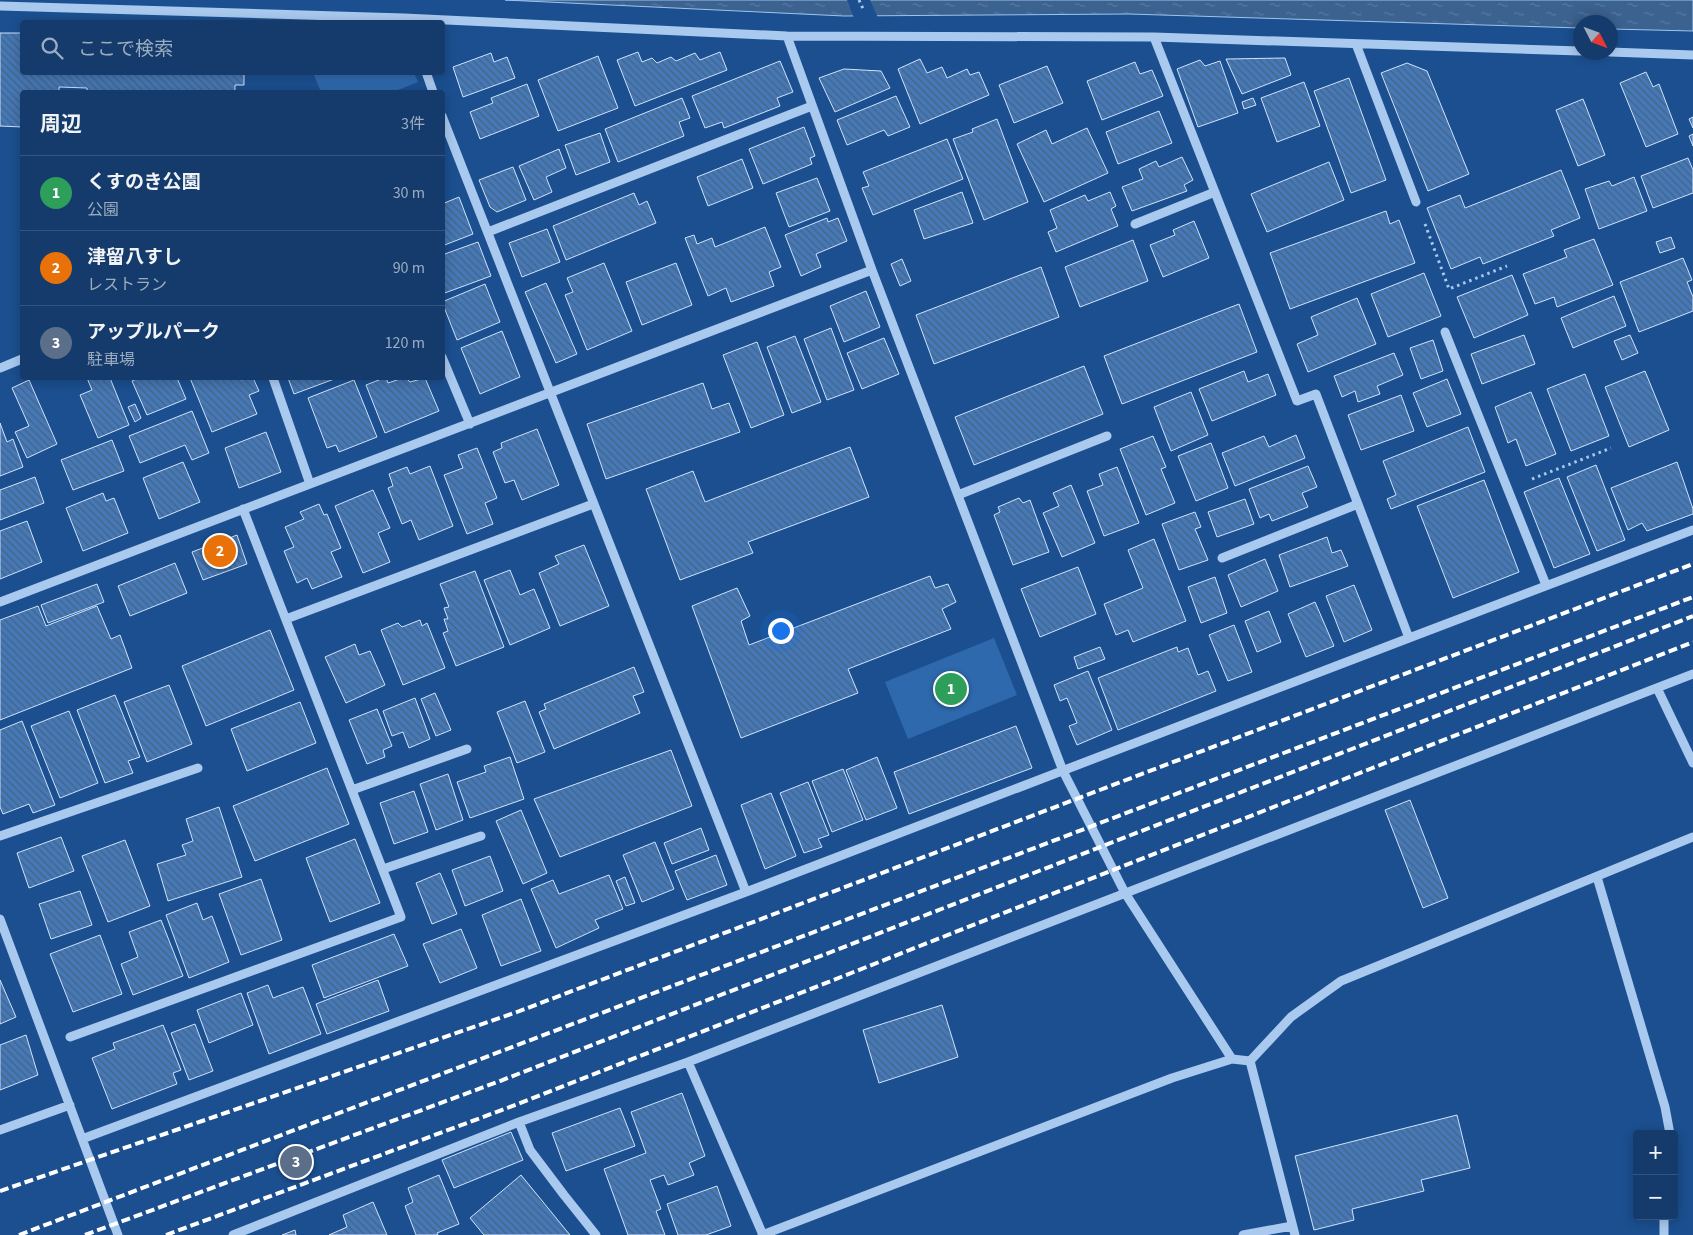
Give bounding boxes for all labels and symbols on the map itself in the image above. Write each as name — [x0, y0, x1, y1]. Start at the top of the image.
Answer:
north arrow — [1573, 15, 1618, 60]
pin: 2 — [204, 532, 236, 570]
your location — [768, 618, 794, 644]
pin: 1 — [935, 670, 967, 708]
pin: 3 — [280, 1143, 312, 1181]

